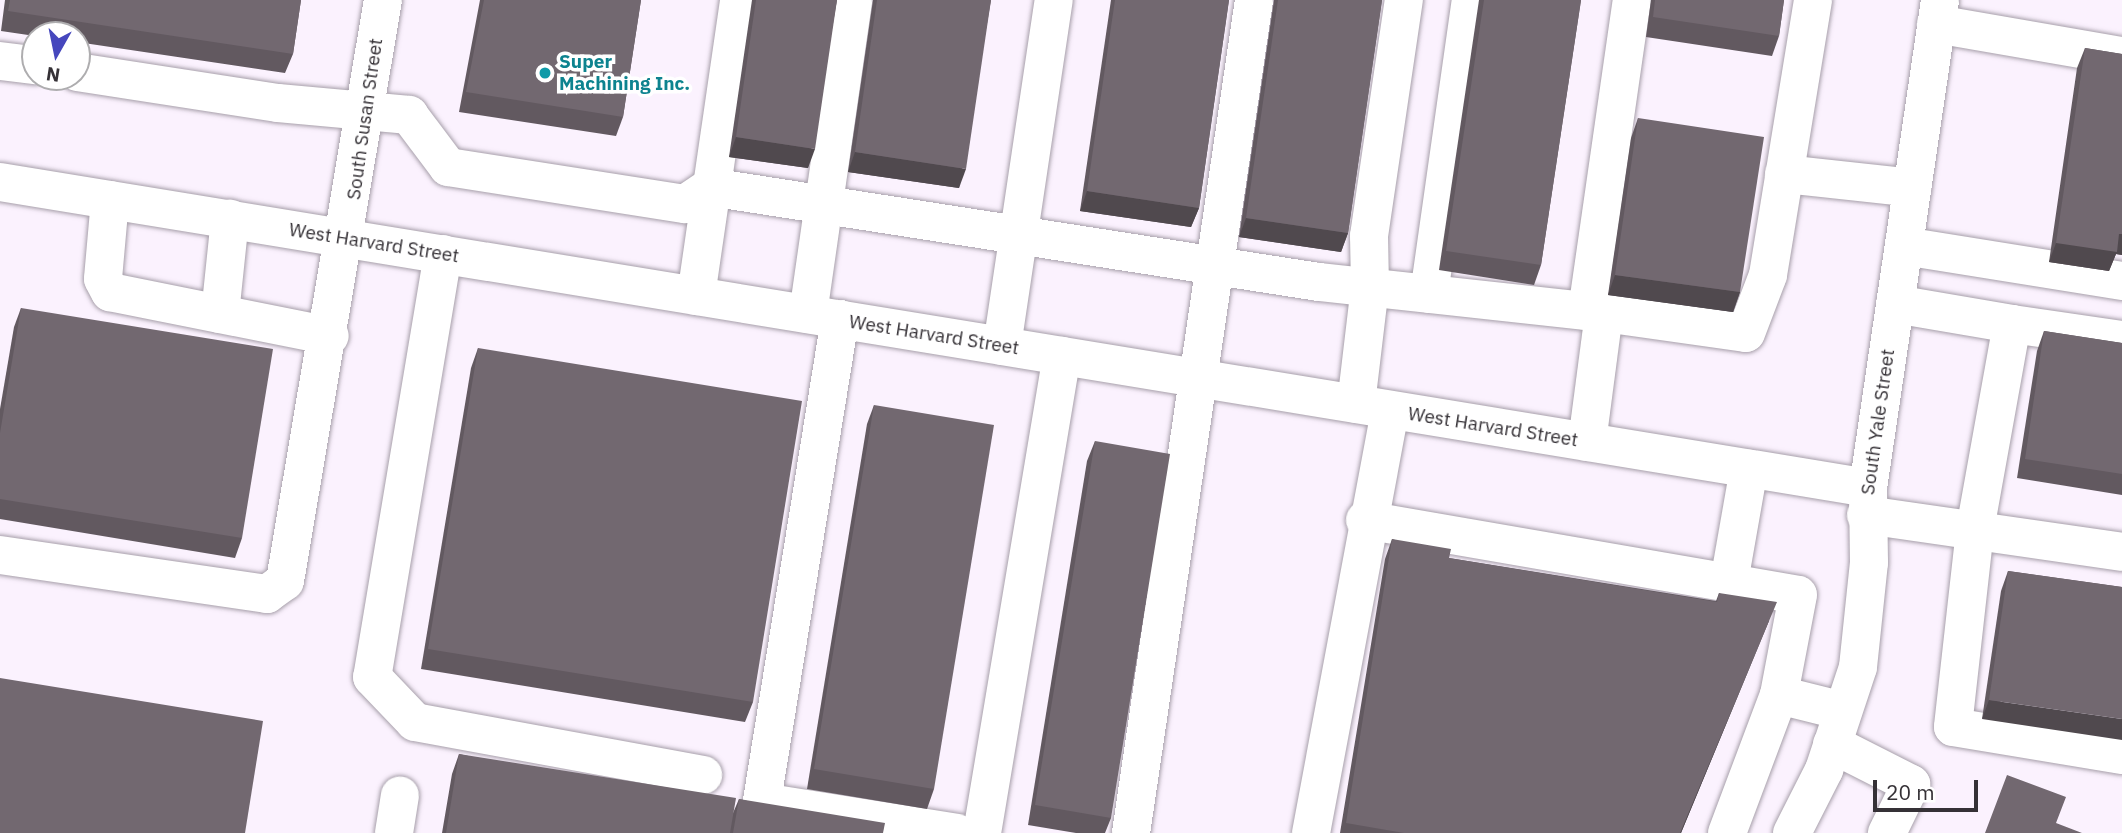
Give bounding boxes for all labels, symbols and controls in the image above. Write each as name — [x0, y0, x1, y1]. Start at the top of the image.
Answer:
north arrow — [21, 21, 91, 91]
street label: South Susan Street — [342, 37, 388, 201]
place label: Super Machining Inc. — [559, 51, 690, 95]
text: N — [44, 62, 62, 88]
marker: Super Machining Inc. — [537, 65, 553, 81]
street label: West Harvard Street — [287, 218, 461, 268]
street label: West Harvard Street — [847, 310, 1021, 360]
street label: South Yale Street — [1856, 348, 1900, 496]
street label: West Harvard Street — [1406, 402, 1580, 452]
scale bar — [1877, 766, 1982, 810]
text: 20 m — [1886, 778, 1935, 806]

